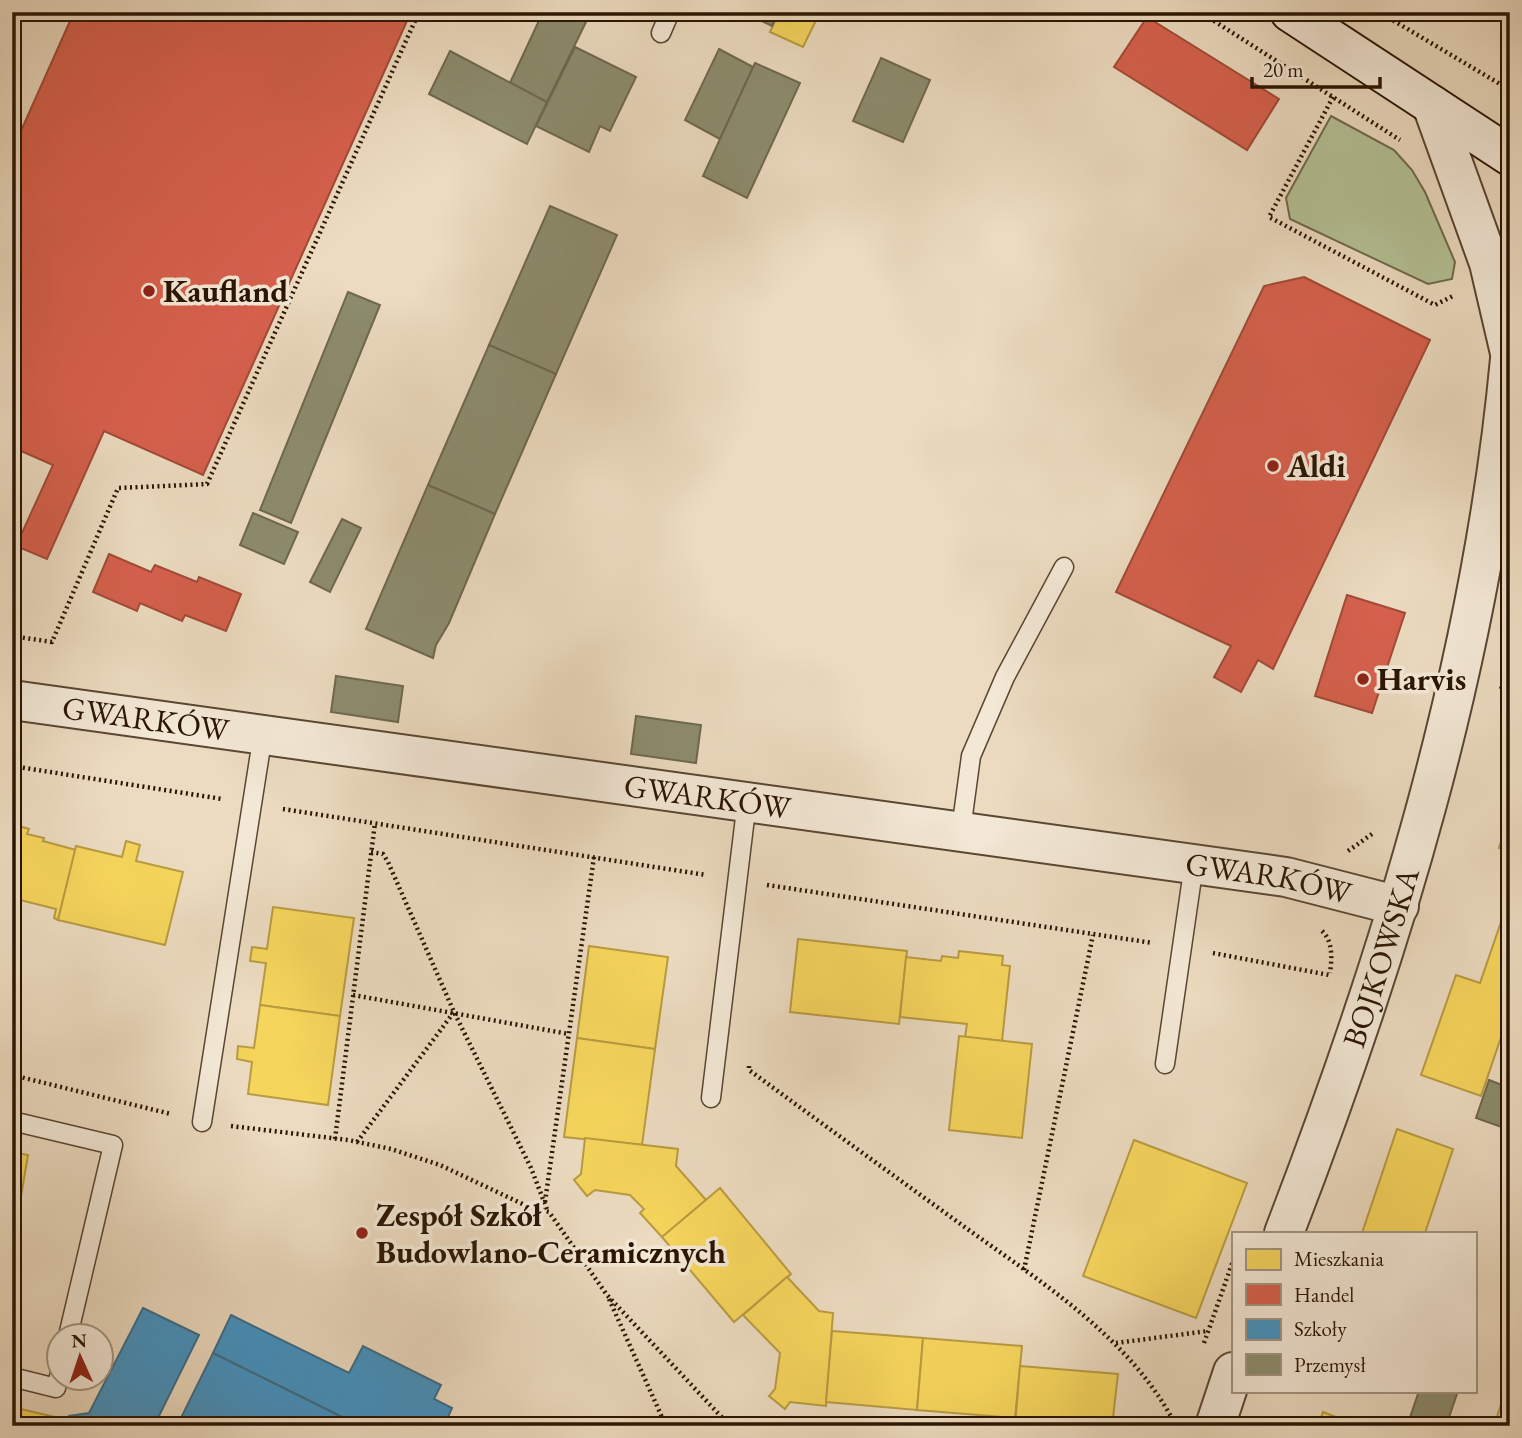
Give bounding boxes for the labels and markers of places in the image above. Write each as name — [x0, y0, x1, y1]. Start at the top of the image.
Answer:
place label: Kaufland — [163, 270, 288, 312]
marker: Kaufland — [141, 283, 157, 299]
place label: Aldi — [1286, 445, 1346, 487]
marker: Aldi — [1265, 458, 1281, 474]
place label: Harvis — [1377, 658, 1466, 700]
marker: Harvis — [1355, 671, 1371, 687]
place label: Zespół Szkół Budowlano-Ceramicznych — [376, 1194, 726, 1273]
marker: Zespół Szkół Budowlano-Ceramicznych — [354, 1225, 370, 1241]

